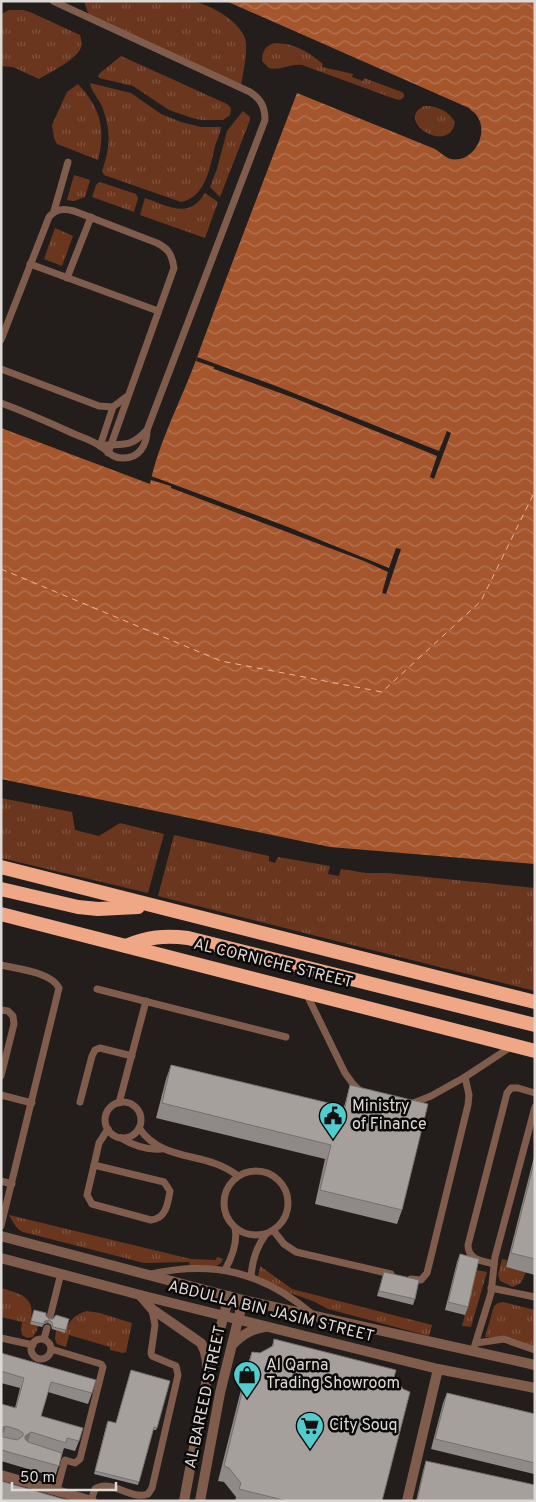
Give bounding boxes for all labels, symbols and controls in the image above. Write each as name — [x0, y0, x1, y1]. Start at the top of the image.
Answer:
street label: AL CORNICHE STREET — [191, 935, 355, 993]
place label: Ministry of Finance — [352, 1097, 427, 1135]
public building icon: Ministry of Finance — [318, 1101, 348, 1140]
street label: ABDULLA BIN JASIM STREET — [166, 1277, 376, 1347]
street label: AL BAREED STREET — [181, 1324, 231, 1470]
place label: Al Qarna Trading Showroom — [266, 1356, 400, 1394]
shop icon: Al Qarna Trading Showroom — [232, 1360, 262, 1399]
supermarket icon: City Souq — [295, 1411, 325, 1450]
place label: City Souq — [329, 1416, 398, 1436]
scale bar — [12, 1460, 116, 1492]
text: 50 m — [20, 1469, 55, 1488]

